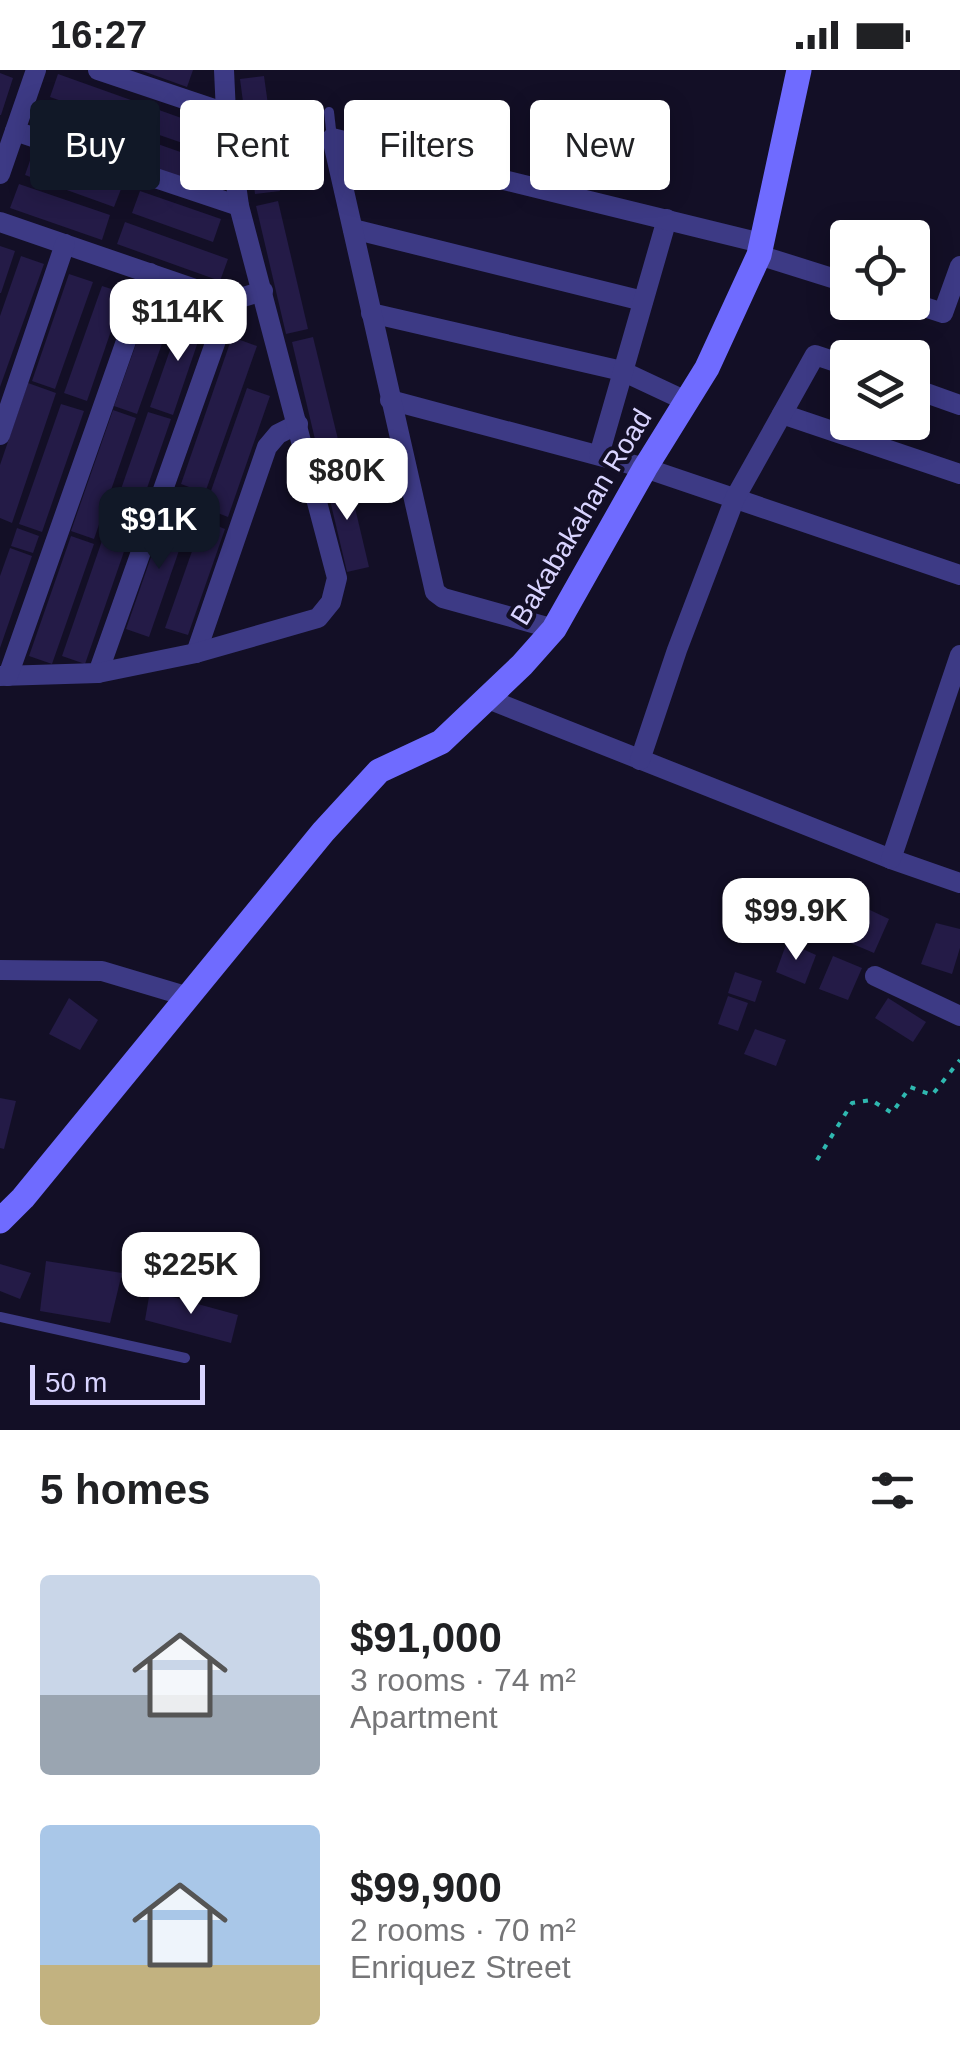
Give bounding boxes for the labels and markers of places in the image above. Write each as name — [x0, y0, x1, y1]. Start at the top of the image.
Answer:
pin: $114K — [108, 279, 248, 364]
pin: $80K — [288, 438, 406, 523]
pin: $91K — [100, 487, 218, 572]
pin: $99.9K — [715, 878, 877, 963]
pin: $225K — [121, 1232, 261, 1317]

